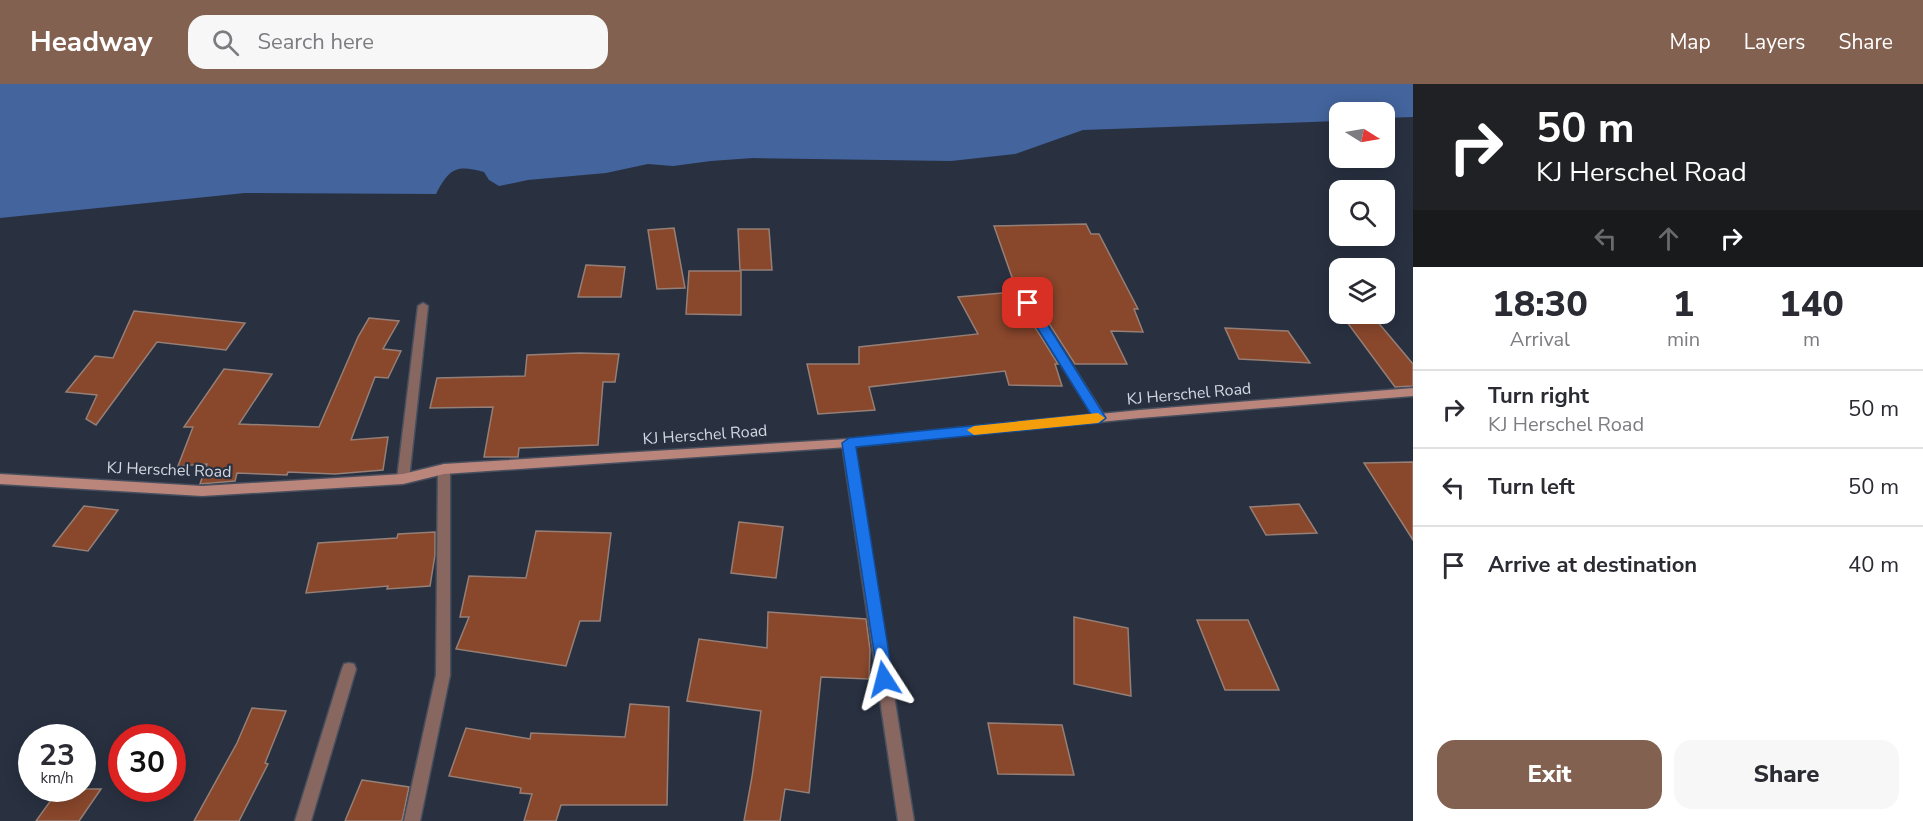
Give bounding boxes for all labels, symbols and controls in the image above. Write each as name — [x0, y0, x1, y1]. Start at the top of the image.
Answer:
search box — [188, 15, 608, 69]
text: Headway — [30, 23, 152, 61]
icon: search — [209, 26, 242, 59]
text: Search here — [257, 27, 374, 57]
text: Map — [1669, 28, 1711, 56]
text: Layers — [1744, 28, 1805, 56]
text: Share — [1838, 28, 1893, 56]
text: 50 m — [1536, 100, 1635, 157]
north arrow — [1329, 102, 1395, 168]
map controls — [1329, 102, 1395, 324]
icon: right — [1437, 108, 1515, 186]
text: KJ Herschel Road — [1536, 154, 1747, 191]
button: search — [1329, 180, 1395, 246]
icon: left — [1589, 222, 1622, 255]
icon: ahead — [1652, 222, 1685, 255]
icon: right — [1715, 222, 1748, 255]
button: layers — [1329, 258, 1395, 324]
pin — [1002, 277, 1053, 328]
text: 18:30 — [1492, 280, 1588, 329]
text: 1 — [1673, 280, 1694, 329]
text: 140 — [1779, 280, 1844, 329]
icon: arrive — [1011, 286, 1044, 319]
text: Arrival — [1510, 326, 1570, 353]
text: min — [1667, 326, 1700, 353]
text: m — [1803, 326, 1820, 353]
street label: KJ Herschel Road — [1126, 378, 1252, 410]
text: Turn right — [1488, 381, 1589, 411]
icon: right — [1437, 393, 1470, 426]
text: 50 m — [1848, 394, 1899, 424]
text: KJ Herschel Road — [1488, 411, 1644, 438]
street label: KJ Herschel Road — [642, 420, 768, 450]
street label: KJ Herschel Road — [106, 457, 232, 483]
icon: left — [1437, 471, 1470, 504]
text: Turn left — [1488, 472, 1575, 502]
text: 50 m — [1848, 472, 1899, 502]
icon: arrive — [1437, 549, 1470, 582]
text: Arrive at destination — [1488, 550, 1697, 580]
text: 40 m — [1848, 550, 1899, 580]
position arrow — [852, 647, 916, 711]
speed limit sign: 30 — [108, 724, 186, 802]
text: 23 — [39, 735, 75, 776]
button: Exit — [1437, 740, 1662, 809]
button: Share — [1674, 740, 1899, 809]
text: km/h — [40, 768, 74, 788]

